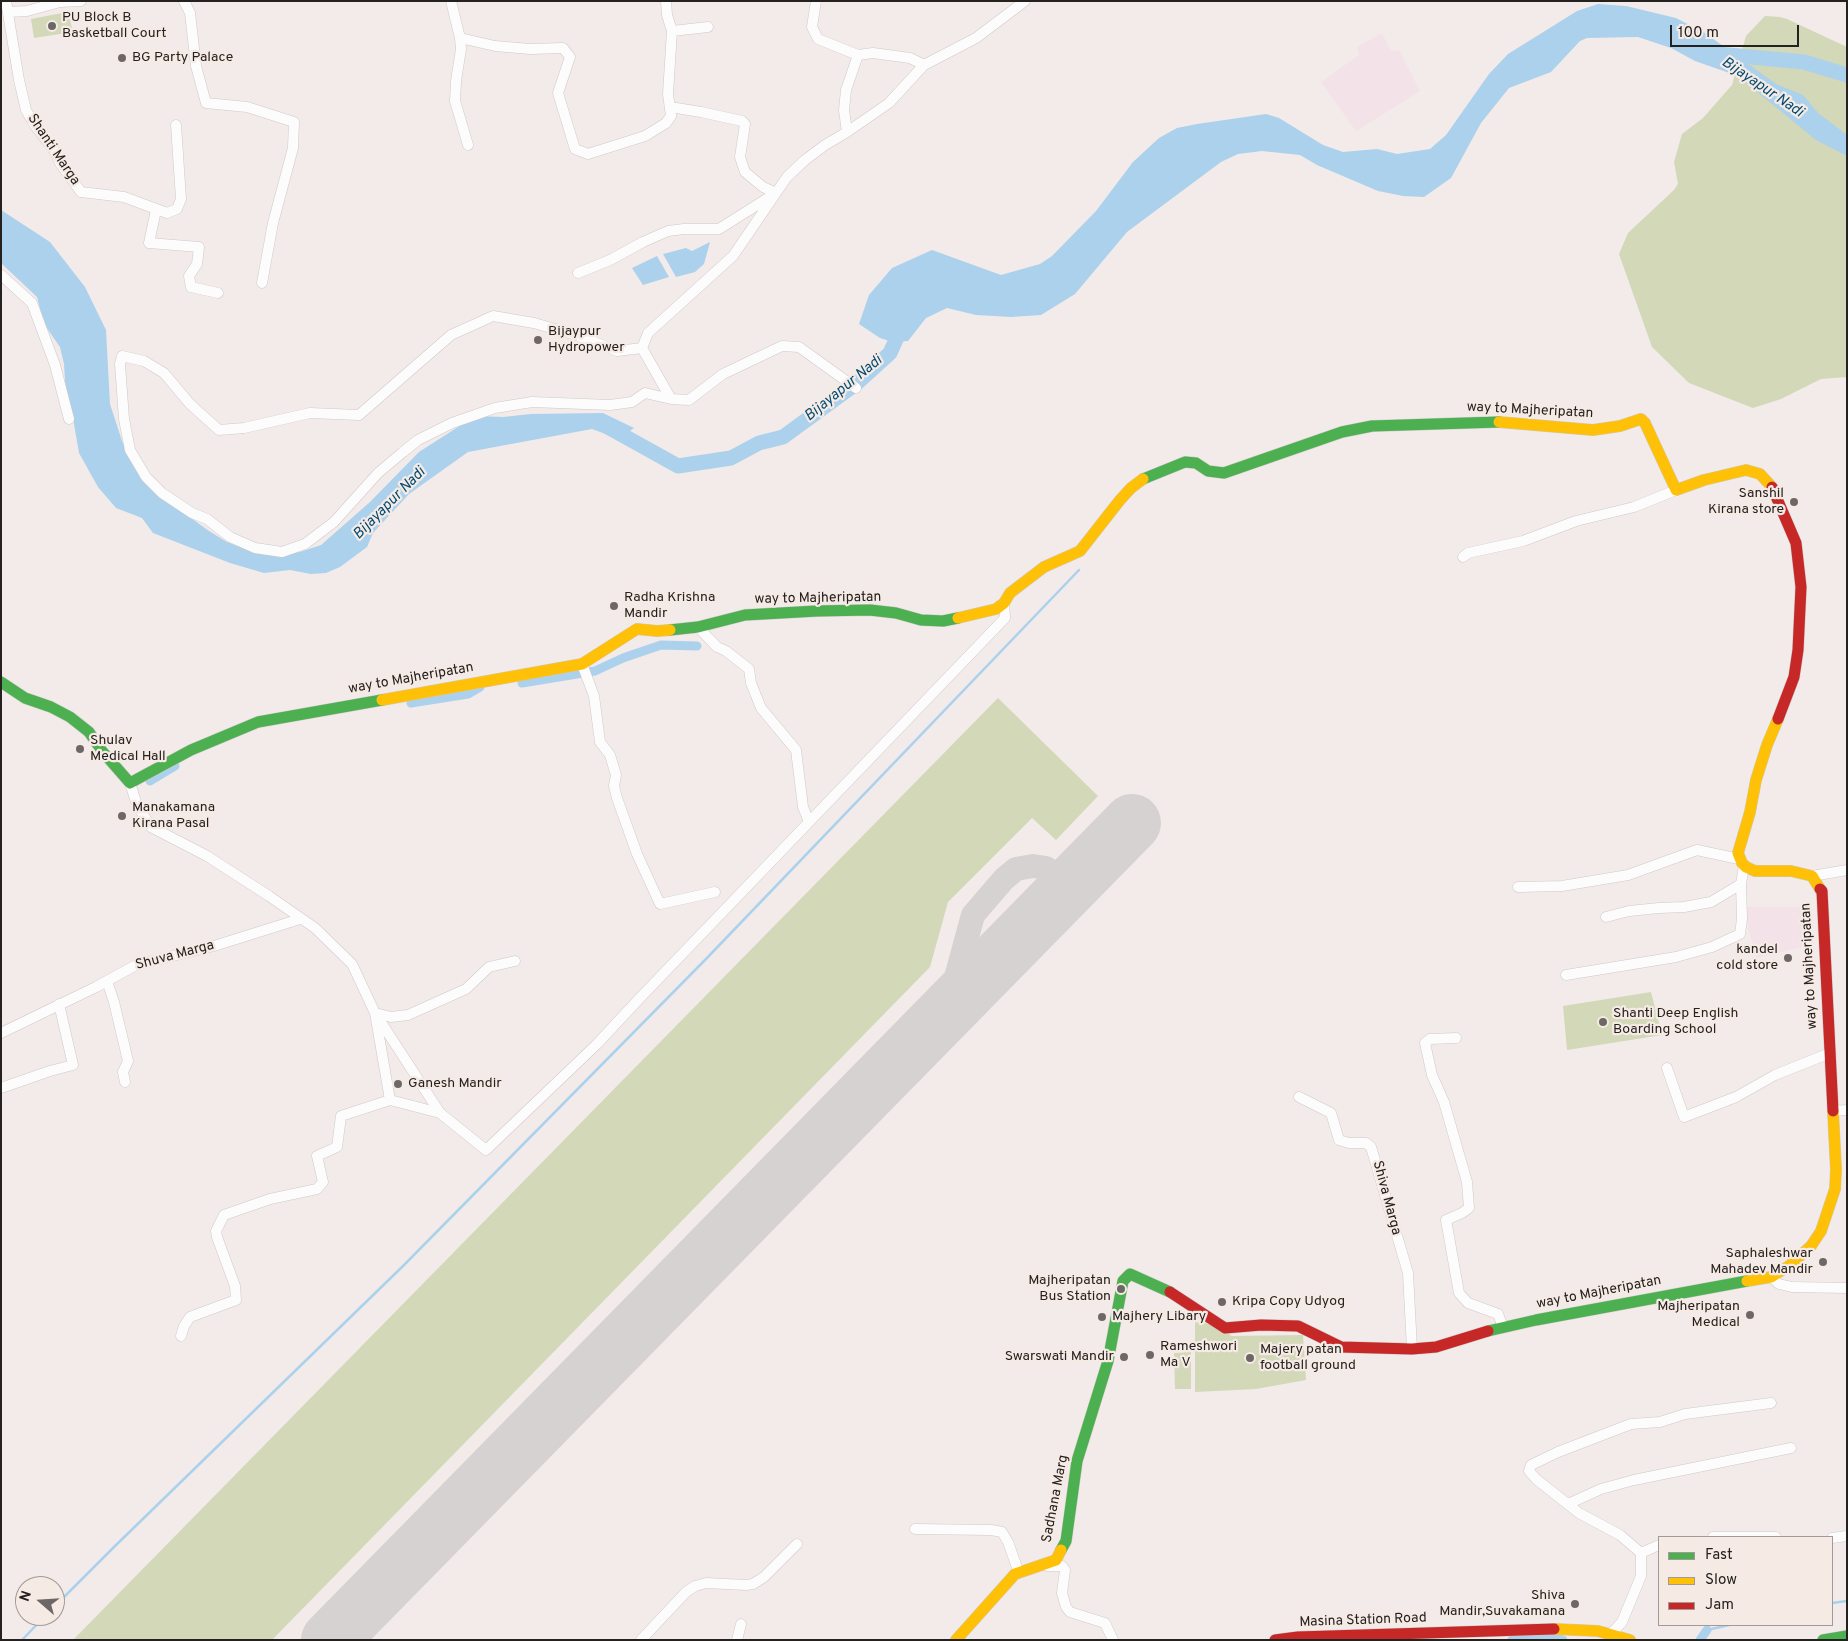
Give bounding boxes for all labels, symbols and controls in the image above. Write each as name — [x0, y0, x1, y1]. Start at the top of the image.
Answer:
place label: PU Block B Basketball Court — [62, 10, 167, 42]
scale bar — [1673, 15, 1802, 47]
marker: PU Block B Basketball Court — [46, 20, 58, 32]
text: 100 m — [1678, 24, 1719, 43]
place label: BG Party Palace — [132, 50, 233, 66]
marker: BG Party Palace — [116, 52, 128, 64]
water label: Bijayapur Nadi — [1718, 54, 1806, 122]
street label: Shanti Marga — [23, 111, 83, 189]
place label: Bijaypur Hydropower — [548, 324, 625, 357]
marker: Bijaypur Hydropower — [532, 334, 544, 346]
water label: Bijayapur Nadi — [801, 352, 887, 426]
street label: way to Majheripatan — [1466, 399, 1594, 423]
water label: Bijayapur Nadi — [350, 464, 430, 544]
place label: Sanshil Kirana store — [1708, 486, 1784, 518]
marker: Sanshil Kirana store — [1788, 496, 1800, 508]
street label: way to Majheripatan — [754, 589, 882, 609]
place label: Radha Krishna Mandir — [624, 590, 715, 622]
marker: Radha Krishna Mandir — [608, 600, 620, 612]
street label: way to Majheripatan — [347, 660, 475, 698]
place label: Shulav Medical Hall — [90, 733, 166, 766]
marker: Shulav Medical Hall — [74, 743, 86, 755]
place label: Manakamana Kirana Pasal — [132, 800, 215, 832]
marker: Manakamana Kirana Pasal — [116, 810, 128, 822]
street label: way to Majheripatan — [1798, 902, 1822, 1030]
street label: Shuva Marga — [134, 937, 216, 975]
place label: kandel cold store — [1716, 942, 1778, 974]
marker: kandel cold store — [1782, 952, 1794, 964]
place label: Shanti Deep English Boarding School — [1613, 1006, 1738, 1038]
marker: Shanti Deep English Boarding School — [1597, 1016, 1609, 1028]
place label: Ganesh Mandir — [408, 1076, 502, 1092]
marker: Ganesh Mandir — [392, 1078, 404, 1090]
street label: Shiva Marga — [1368, 1159, 1404, 1237]
place label: Saphaleshwar Mahadev Mandir — [1710, 1246, 1813, 1278]
marker: Saphaleshwar Mahadev Mandir — [1817, 1256, 1829, 1268]
place label: Majheripatan Bus Station — [1028, 1273, 1111, 1305]
street label: way to Majheripatan — [1535, 1273, 1663, 1313]
marker: Majheripatan Bus Station — [1115, 1283, 1127, 1295]
place label: Kripa Copy Udyog — [1232, 1294, 1345, 1310]
marker: Kripa Copy Udyog — [1216, 1296, 1228, 1308]
place label: Majheripatan Medical — [1657, 1299, 1740, 1331]
place label: Majhery Libary — [1112, 1309, 1206, 1325]
marker: Majheripatan Medical — [1744, 1309, 1756, 1321]
marker: Majhery Libary — [1096, 1311, 1108, 1323]
place label: Rameshwori Ma V — [1160, 1339, 1237, 1371]
place label: Majery patan football ground — [1260, 1342, 1356, 1374]
place label: Swarswati Mandir — [1005, 1349, 1114, 1365]
marker: Rameshwori Ma V — [1144, 1349, 1156, 1361]
marker: Swarswati Mandir — [1118, 1351, 1130, 1363]
marker: Majery patan football ground — [1244, 1352, 1256, 1364]
street label: Sadhana Marg — [1039, 1454, 1073, 1544]
legend — [1658, 1536, 1833, 1626]
text: Fast — [1705, 1546, 1733, 1565]
text: Slow — [1705, 1571, 1737, 1590]
north arrow — [15, 1576, 65, 1626]
place label: Shiva Mandir,Suvakamana — [1439, 1588, 1565, 1620]
text: N — [17, 1589, 36, 1604]
text: Jam — [1705, 1596, 1734, 1615]
marker: Shiva Mandir,Suvakamana — [1569, 1598, 1581, 1610]
street label: Masina Station Road — [1299, 1610, 1427, 1632]

